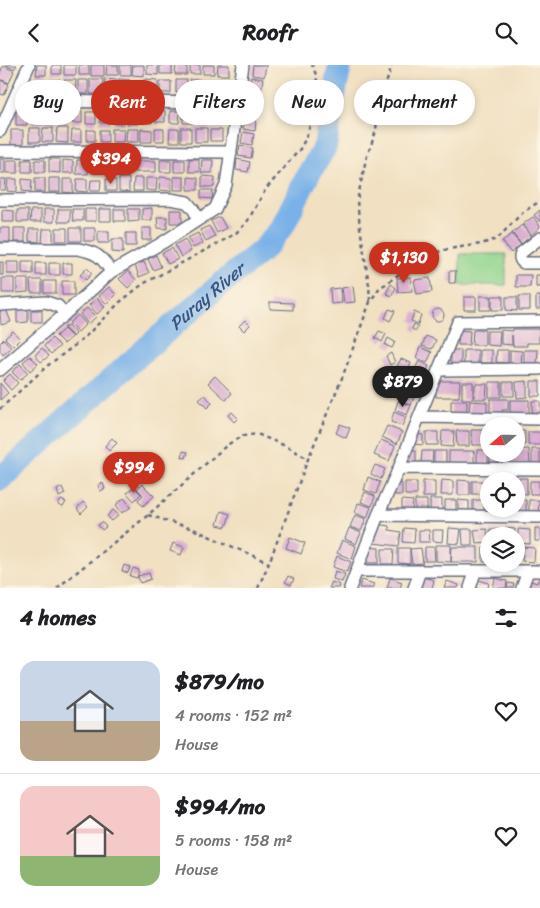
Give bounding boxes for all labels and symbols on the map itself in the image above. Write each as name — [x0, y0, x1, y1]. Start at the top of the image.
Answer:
pin: $394 — [81, 143, 141, 185]
pin: $1,130 — [363, 241, 445, 284]
water label: Puray River — [162, 252, 255, 338]
pin: $879 — [373, 365, 433, 408]
north arrow — [480, 417, 525, 463]
pin: $994 — [104, 451, 164, 494]

